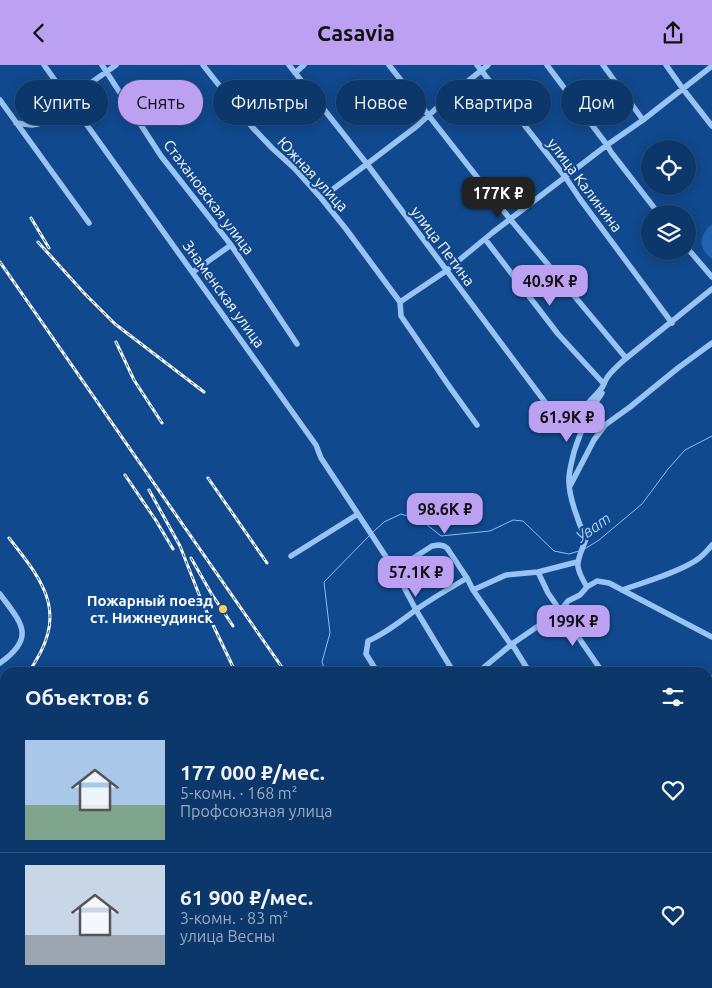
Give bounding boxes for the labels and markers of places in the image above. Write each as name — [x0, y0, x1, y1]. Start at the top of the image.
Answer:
pin: 177K ₽ — [457, 177, 539, 219]
pin: 40.9K ₽ — [504, 265, 596, 307]
pin: 61.9K ₽ — [521, 401, 613, 443]
pin: 98.6K ₽ — [399, 493, 491, 535]
pin: 57.1K ₽ — [370, 555, 462, 598]
place label: Пожарный поезд ст. Нижнеудинск — [87, 592, 213, 626]
marker: Пожарный поезд ст. Нижнеудинск — [217, 603, 229, 615]
pin: 199K ₽ — [532, 605, 614, 647]

